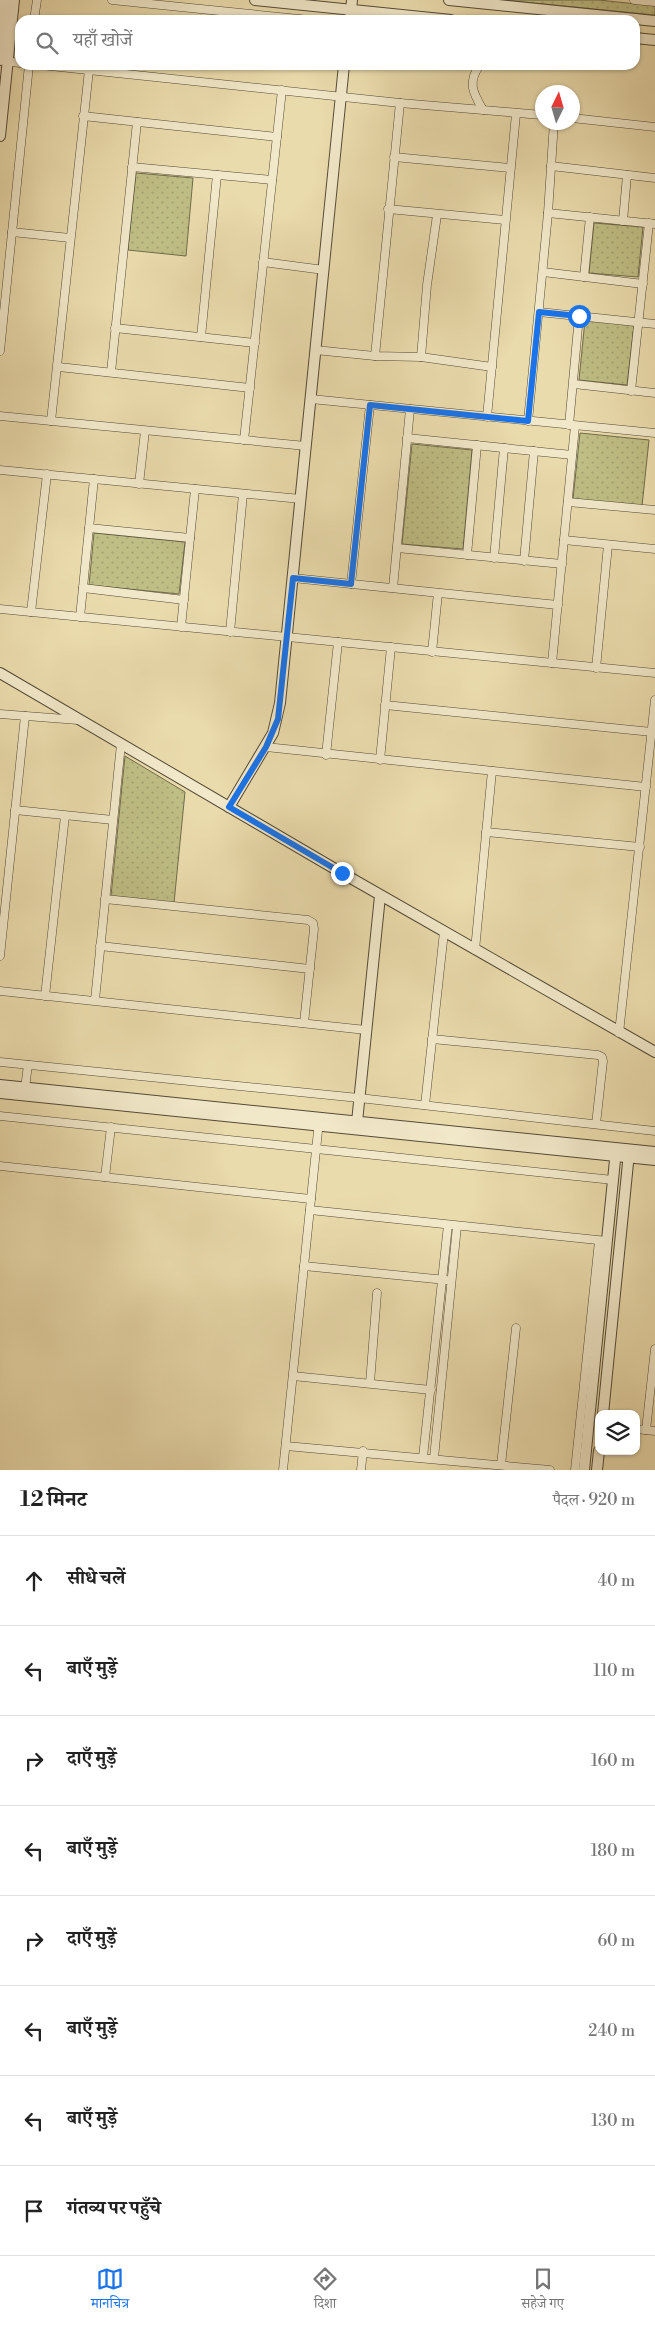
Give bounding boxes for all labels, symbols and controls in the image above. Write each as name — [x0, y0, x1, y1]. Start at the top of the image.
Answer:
search box — [15, 15, 640, 70]
text: यहाँ खोजें — [73, 28, 133, 52]
icon: search — [33, 29, 61, 57]
north arrow — [535, 85, 580, 130]
route start — [568, 305, 591, 328]
route end — [331, 862, 354, 885]
map controls — [595, 1410, 640, 1455]
button: layers — [595, 1410, 640, 1455]
text: 12 मिनट — [20, 1487, 87, 1513]
text: पैदल · 920 m — [553, 1490, 635, 1510]
text: सीधे चलें — [67, 1566, 125, 1590]
icon: ahead — [20, 1567, 48, 1595]
text: 40 m — [598, 1571, 635, 1591]
text: बाएँ मुड़ें — [67, 1656, 117, 1680]
icon: left — [20, 1657, 48, 1685]
text: 110 m — [593, 1661, 635, 1681]
text: दाएँ मुड़ें — [67, 1746, 117, 1770]
icon: right — [20, 1747, 48, 1775]
text: 160 m — [591, 1751, 635, 1771]
text: बाएँ मुड़ें — [67, 1836, 117, 1860]
icon: left — [20, 1837, 48, 1865]
text: 180 m — [591, 1841, 635, 1861]
text: दाएँ मुड़ें — [67, 1926, 117, 1950]
icon: right — [20, 1927, 48, 1955]
text: 60 m — [597, 1931, 635, 1951]
text: बाएँ मुड़ें — [67, 2016, 117, 2040]
icon: left — [20, 2017, 48, 2045]
text: 240 m — [588, 2021, 635, 2041]
text: बाएँ मुड़ें — [67, 2106, 117, 2130]
icon: left — [20, 2107, 48, 2135]
text: 130 m — [591, 2111, 635, 2131]
text: गंतव्य पर पहुँचे — [67, 2196, 161, 2220]
icon: arrive — [20, 2197, 48, 2225]
tab: मानचित्र — [91, 2265, 129, 2317]
tab: दिशा — [311, 2265, 339, 2317]
tab: सहेजे गए — [521, 2265, 564, 2317]

